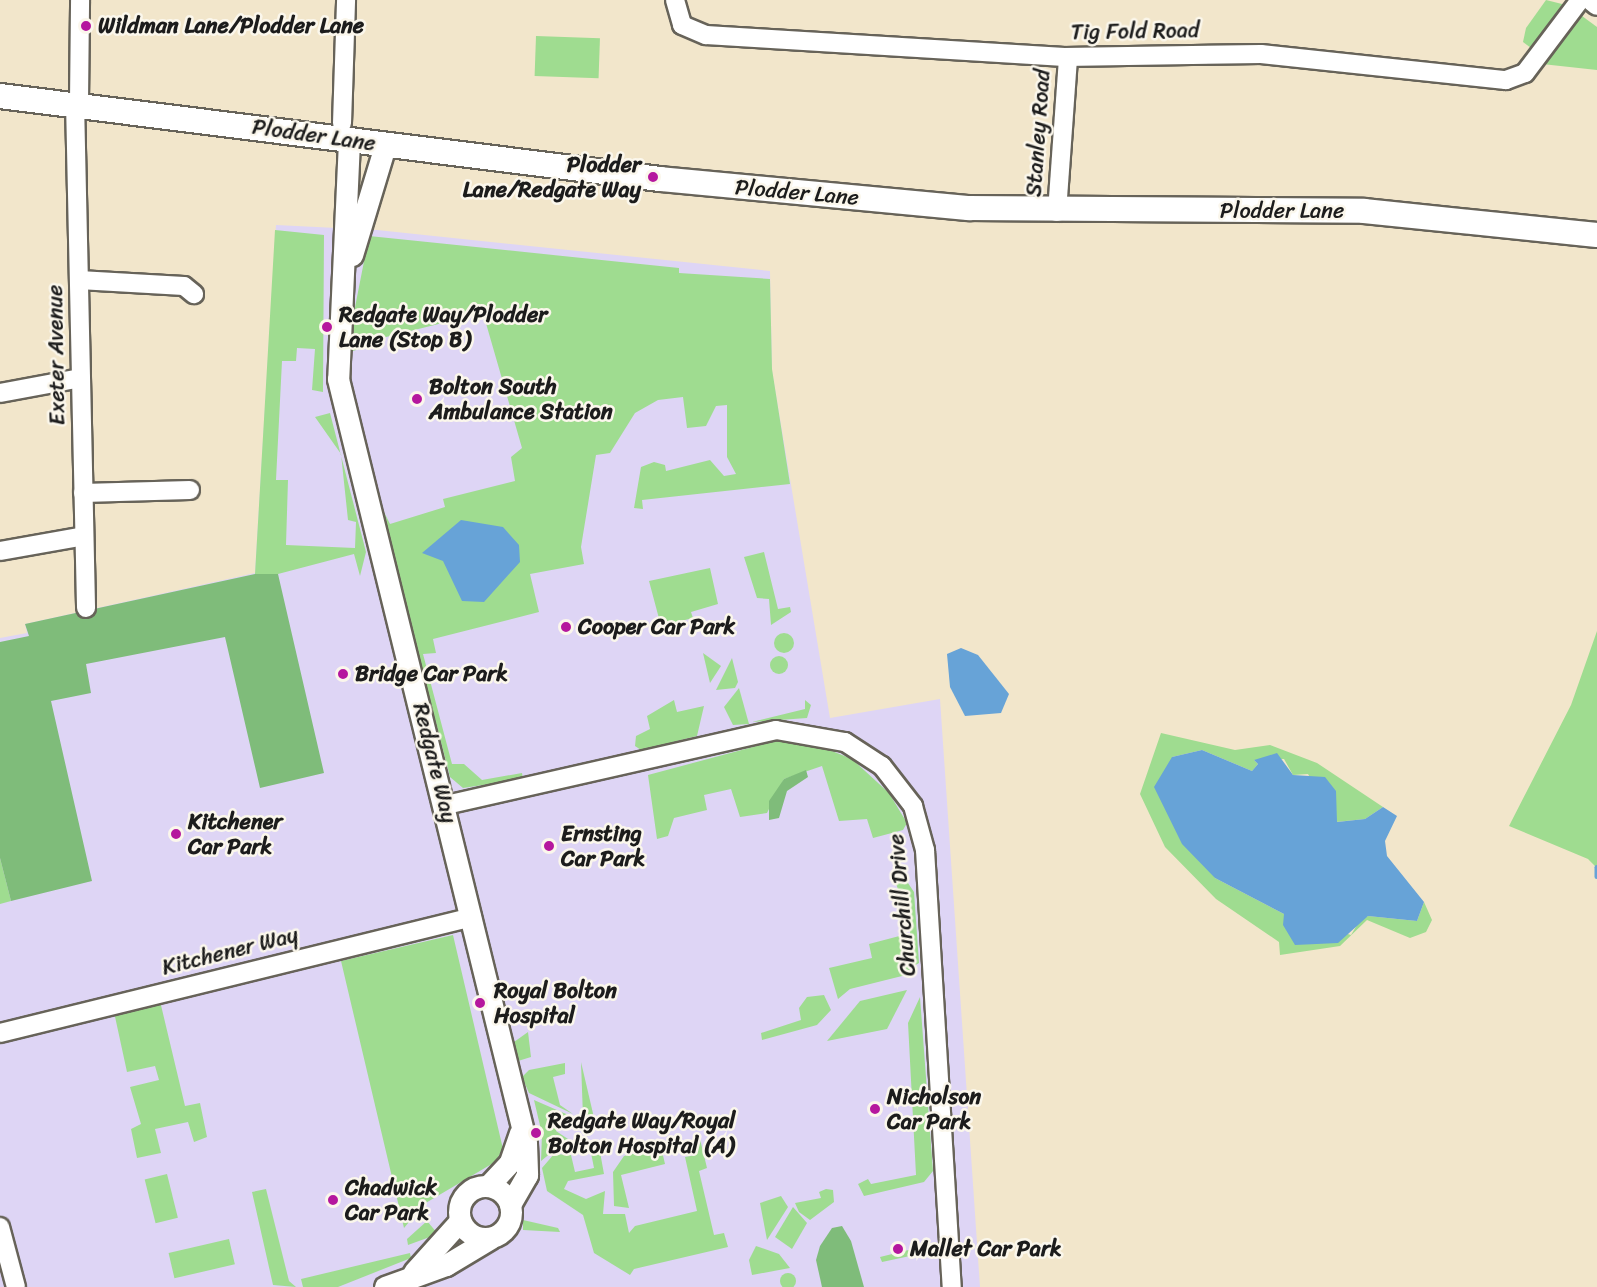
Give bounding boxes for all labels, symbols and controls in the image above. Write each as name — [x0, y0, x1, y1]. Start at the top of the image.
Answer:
place label: Wildman Lane/Plodder Lane — [98, 13, 364, 39]
street label: Tig Fold Road — [1070, 17, 1200, 45]
marker: Wildman Lane/Plodder Lane — [79, 19, 93, 33]
street label: Stanley Road — [1020, 68, 1056, 198]
street label: Plodder Lane — [251, 113, 377, 157]
place label: Plodder Lane/Redgate Way — [463, 151, 641, 202]
marker: Plodder Lane/Redgate Way — [646, 170, 660, 184]
street label: Plodder Lane — [734, 173, 860, 211]
street label: Plodder Lane — [1220, 198, 1344, 224]
street label: Exeter Avenue — [42, 284, 70, 426]
place label: Redgate Way/Plodder Lane (Stop B) — [339, 301, 547, 352]
marker: Redgate Way/Plodder Lane (Stop B) — [320, 320, 334, 334]
place label: Bolton South Ambulance Station — [429, 373, 613, 424]
marker: Bolton South Ambulance Station — [410, 392, 424, 406]
place label: Cooper Car Park — [578, 614, 736, 640]
marker: Cooper Car Park — [559, 620, 573, 634]
place label: Bridge Car Park — [355, 661, 508, 687]
marker: Bridge Car Park — [336, 667, 350, 681]
street label: Redgate Way — [407, 700, 463, 826]
place label: Kitchener Car Park — [188, 808, 282, 860]
place label: Ernsting Car Park — [561, 820, 646, 872]
marker: Kitchener Car Park — [169, 827, 183, 841]
street label: Churchill Drive — [883, 833, 921, 977]
marker: Ernsting Car Park — [542, 839, 556, 853]
street label: Kitchener Way — [159, 921, 301, 981]
place label: Royal Bolton Hospital — [494, 977, 617, 1028]
marker: Royal Bolton Hospital — [471, 994, 489, 1012]
place label: Nicholson Car Park — [887, 1083, 981, 1134]
marker: Nicholson Car Park — [868, 1102, 882, 1116]
place label: Redgate Way/Royal Bolton Hospital (A) — [548, 1107, 735, 1158]
marker: Redgate Way/Royal Bolton Hospital (A) — [529, 1126, 543, 1140]
place label: Chadwick Car Park — [345, 1174, 437, 1226]
marker: Chadwick Car Park — [326, 1193, 340, 1207]
place label: Mallet Car Park — [910, 1236, 1062, 1262]
marker: Mallet Car Park — [891, 1242, 905, 1256]

